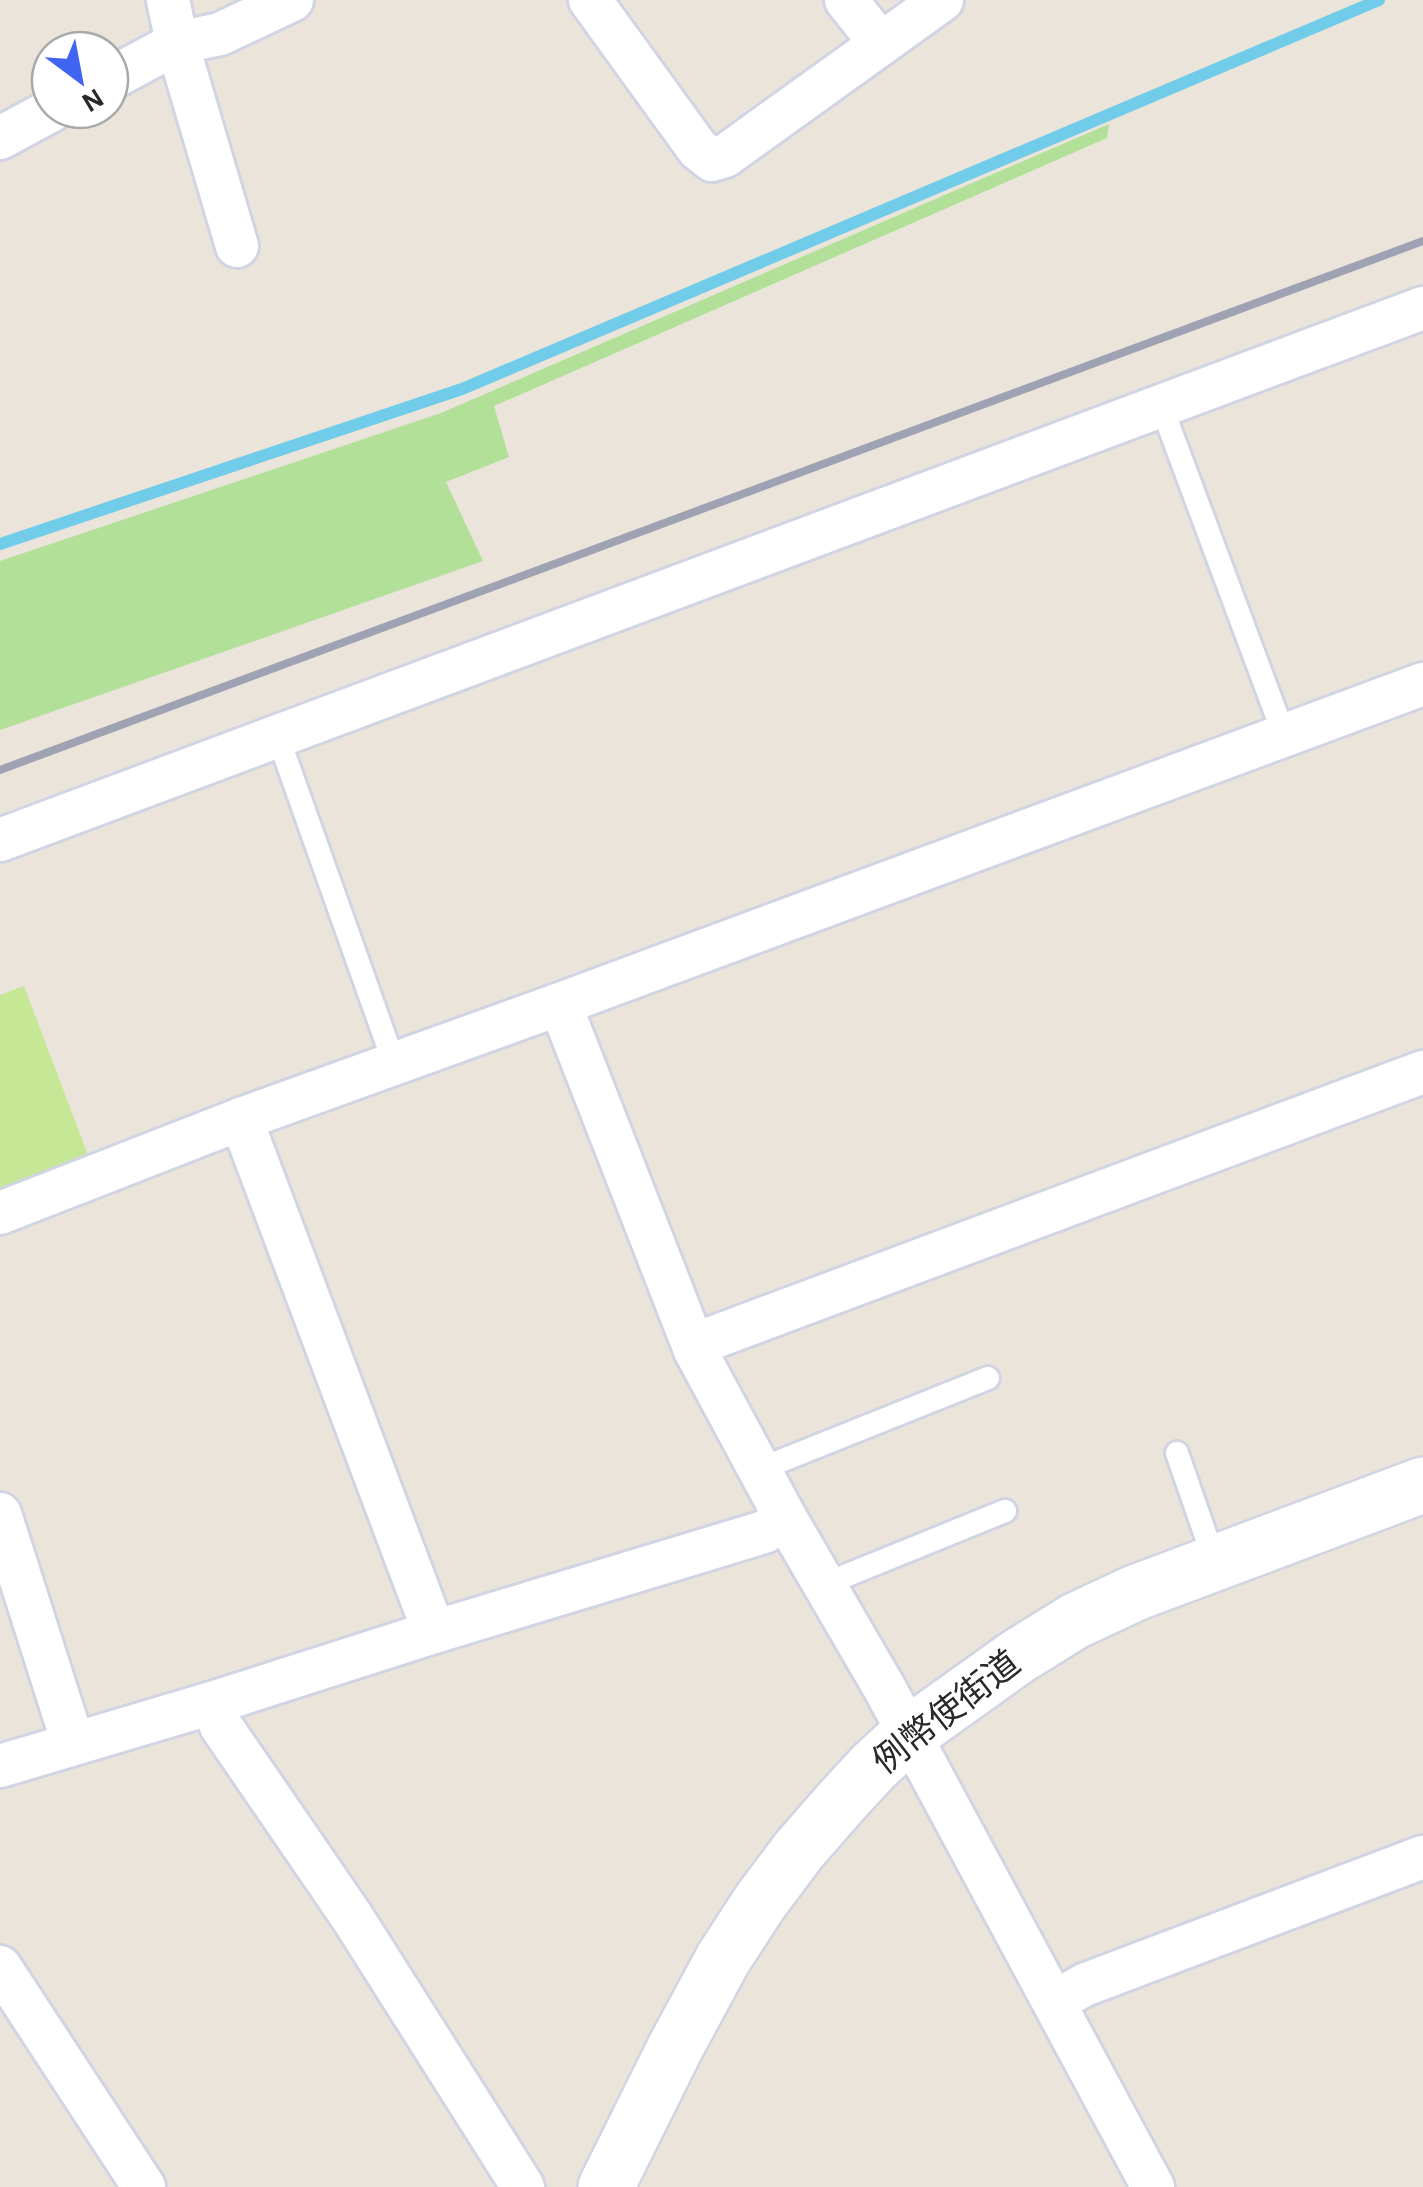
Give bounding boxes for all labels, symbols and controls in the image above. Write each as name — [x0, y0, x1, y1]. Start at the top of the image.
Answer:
north arrow — [30, 30, 130, 130]
text: N — [77, 82, 108, 117]
street label: 例幣使街道 — [866, 1644, 1027, 1781]

